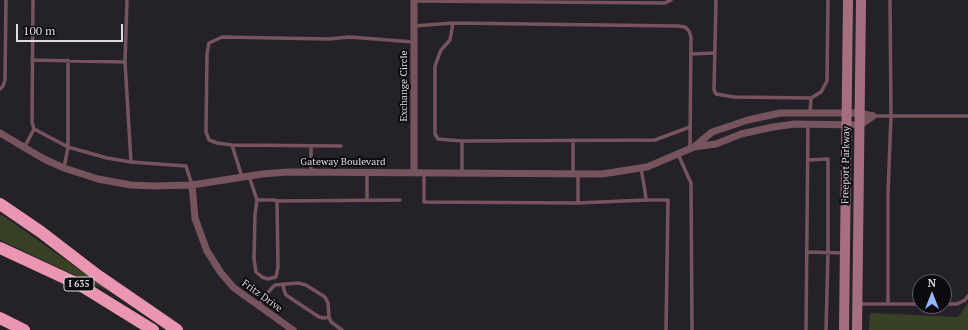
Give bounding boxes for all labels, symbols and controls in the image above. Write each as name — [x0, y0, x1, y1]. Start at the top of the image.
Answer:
scale bar — [18, 16, 125, 42]
text: 100 m — [23, 23, 55, 38]
street label: Exchange Circle — [398, 50, 410, 122]
street label: Freeport Parkway — [839, 126, 853, 204]
street label: Gateway Boulevard — [300, 156, 386, 168]
north arrow — [912, 274, 952, 314]
text: N — [928, 276, 936, 290]
road number: I 635 — [64, 277, 94, 291]
street label: Fritz Drive — [239, 277, 285, 315]

